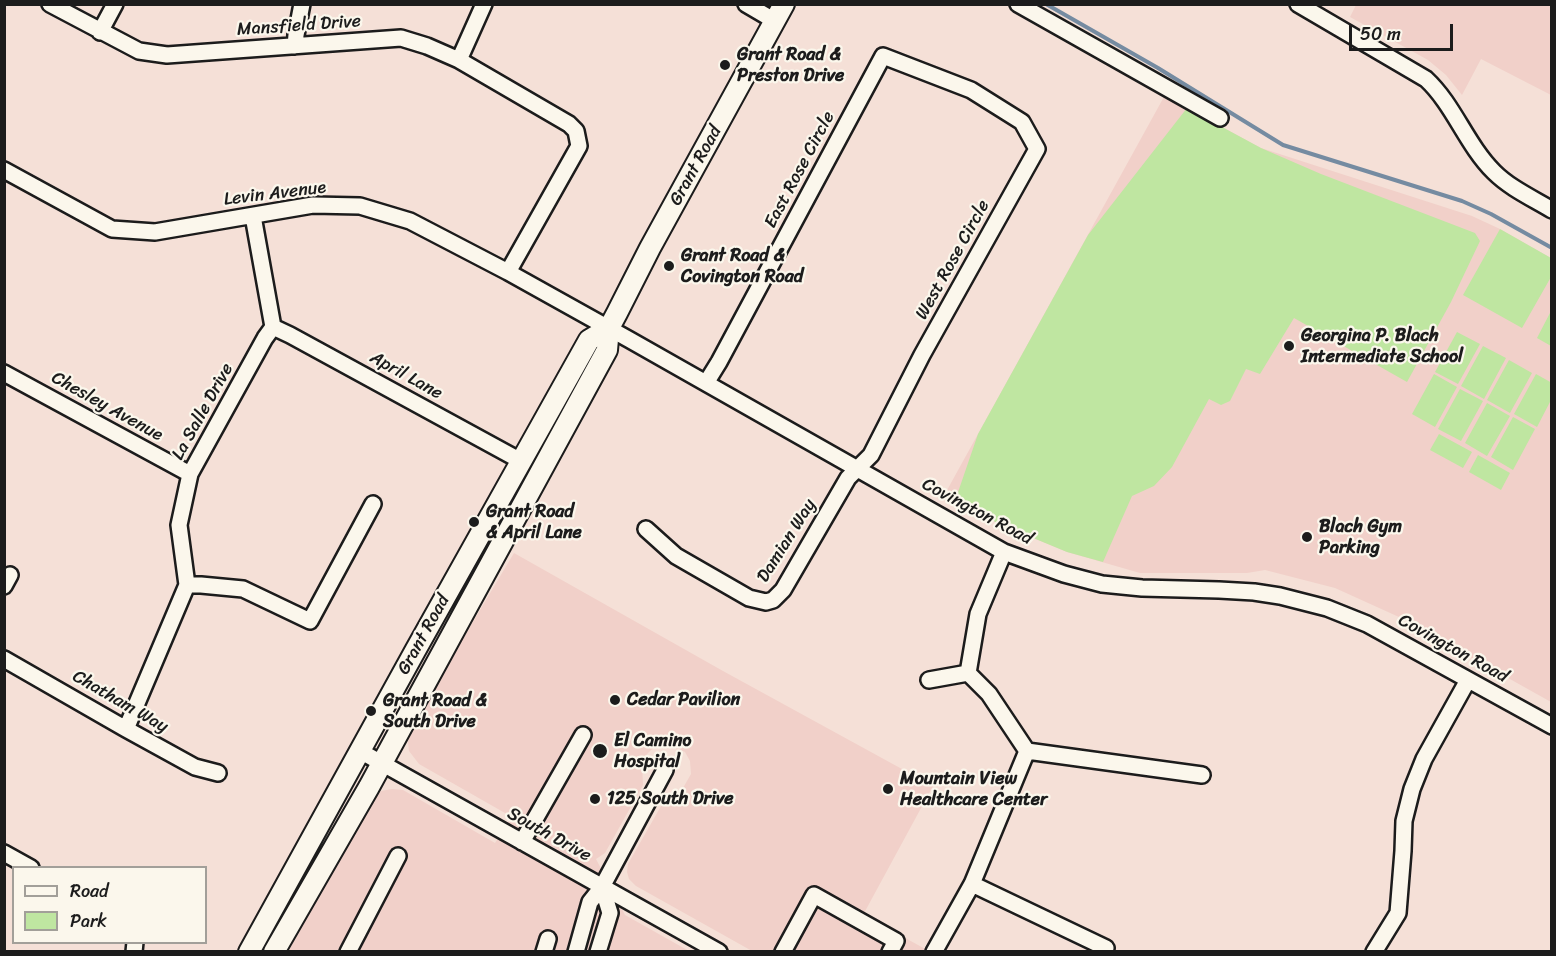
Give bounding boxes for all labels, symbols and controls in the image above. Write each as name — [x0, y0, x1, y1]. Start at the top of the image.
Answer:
street label: Mansfield Drive — [236, 11, 362, 41]
scale bar — [1352, 12, 1456, 50]
text: 50 m — [1360, 18, 1401, 50]
place label: Grant Road & Preston Drive — [737, 44, 844, 86]
marker: Grant Road & Preston Drive — [718, 58, 732, 72]
street label: East Rose Circle — [760, 108, 840, 232]
street label: Grant Road — [665, 122, 727, 210]
street label: Levin Avenue — [223, 177, 327, 211]
street label: West Rose Circle — [911, 197, 995, 323]
place label: Grant Road & Covington Road — [681, 245, 803, 288]
marker: Grant Road & Covington Road — [662, 259, 676, 273]
place label: Georgina P. Blach Intermediate School — [1301, 325, 1463, 368]
marker: Georgina P. Blach Intermediate School — [1282, 339, 1296, 353]
street label: April Lane — [366, 347, 446, 405]
street label: La Salle Drive — [168, 360, 238, 464]
street label: Chesley Avenue — [48, 367, 166, 447]
street label: Covington Road — [918, 474, 1036, 550]
street label: Damian Way — [753, 495, 821, 587]
place label: Grant Road & April Lane — [486, 501, 582, 544]
marker: Grant Road & April Lane — [467, 515, 481, 529]
place label: Blach Gym Parking — [1319, 516, 1402, 558]
marker: Blach Gym Parking — [1300, 530, 1314, 544]
street label: Grant Road — [393, 591, 455, 679]
street label: Covington Road — [1394, 610, 1512, 688]
street label: Chatham Way — [68, 666, 172, 738]
place label: Cedar Pavilion — [627, 689, 740, 711]
place label: Grant Road & South Drive — [383, 690, 487, 732]
marker: Cedar Pavilion — [608, 693, 622, 707]
marker: Grant Road & South Drive — [364, 704, 378, 718]
place label: El Camino Hospital — [614, 730, 691, 772]
marker: El Camino Hospital — [591, 742, 609, 760]
place label: Mountain View Healthcare Center — [900, 768, 1047, 810]
marker: Mountain View Healthcare Center — [881, 782, 895, 796]
place label: 125 South Drive — [607, 788, 734, 810]
marker: 125 South Drive — [588, 792, 602, 806]
street label: South Drive — [503, 803, 595, 867]
legend — [12, 866, 207, 944]
text: Road — [70, 875, 109, 907]
text: Park — [70, 905, 107, 937]

